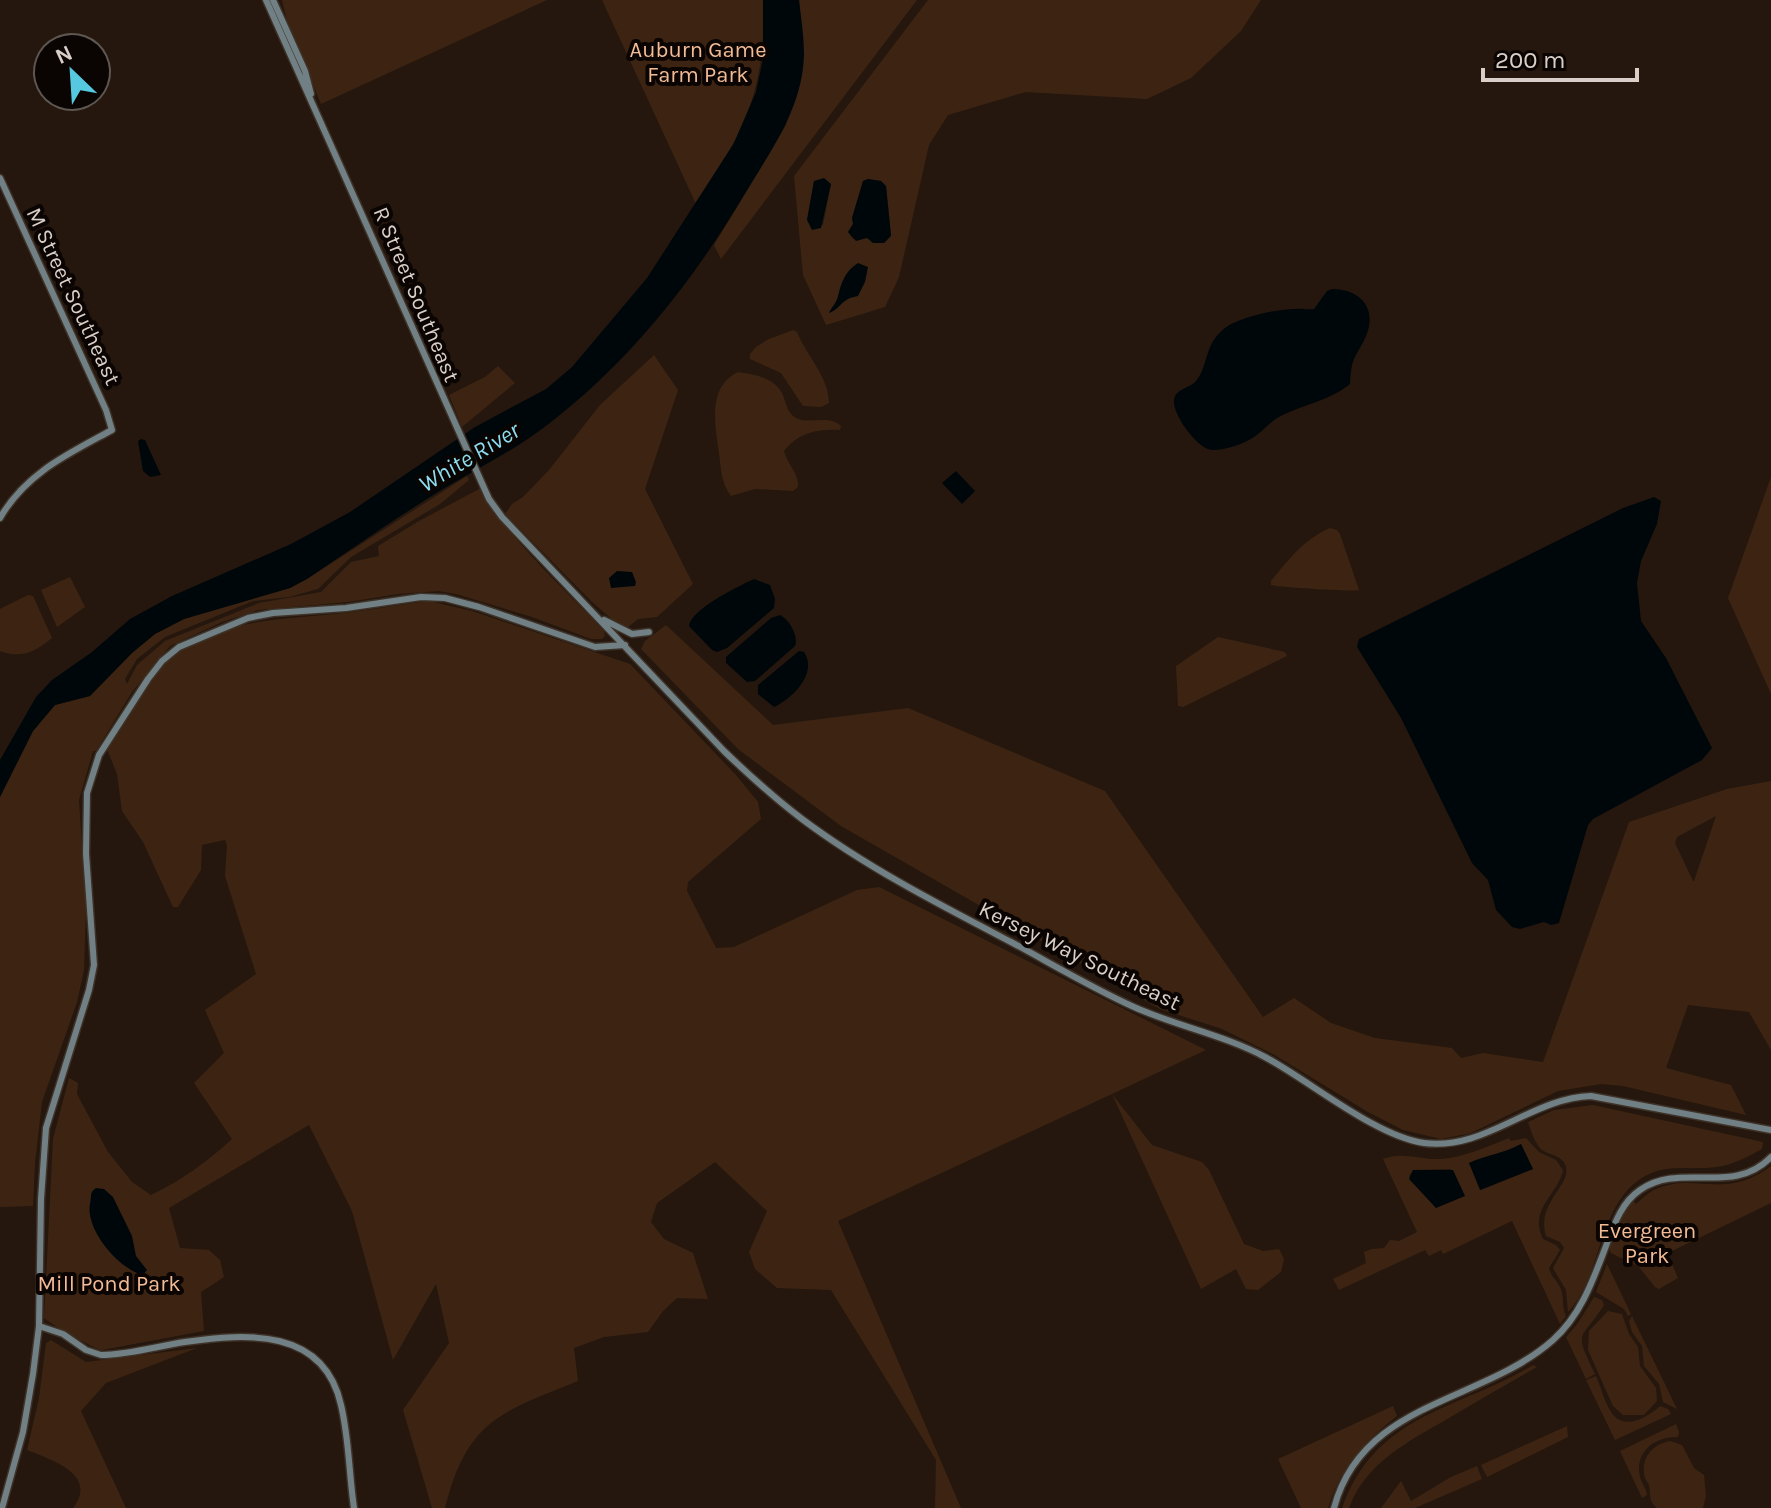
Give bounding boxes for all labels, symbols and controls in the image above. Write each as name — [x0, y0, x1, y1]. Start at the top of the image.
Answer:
north arrow — [32, 32, 112, 112]
scale bar — [1483, 32, 1637, 82]
park label: Auburn Game Farm Park — [630, 37, 766, 88]
text: N — [51, 40, 77, 70]
text: 200 m — [1495, 46, 1566, 74]
street label: R Street Southeast — [367, 203, 465, 386]
street label: M Street Southeast — [21, 204, 126, 389]
water label: White River — [413, 415, 525, 498]
street label: Kersey Way Southeast — [975, 896, 1185, 1016]
park label: Evergreen Park — [1598, 1218, 1696, 1269]
park label: Mill Pond Park — [37, 1271, 181, 1297]

